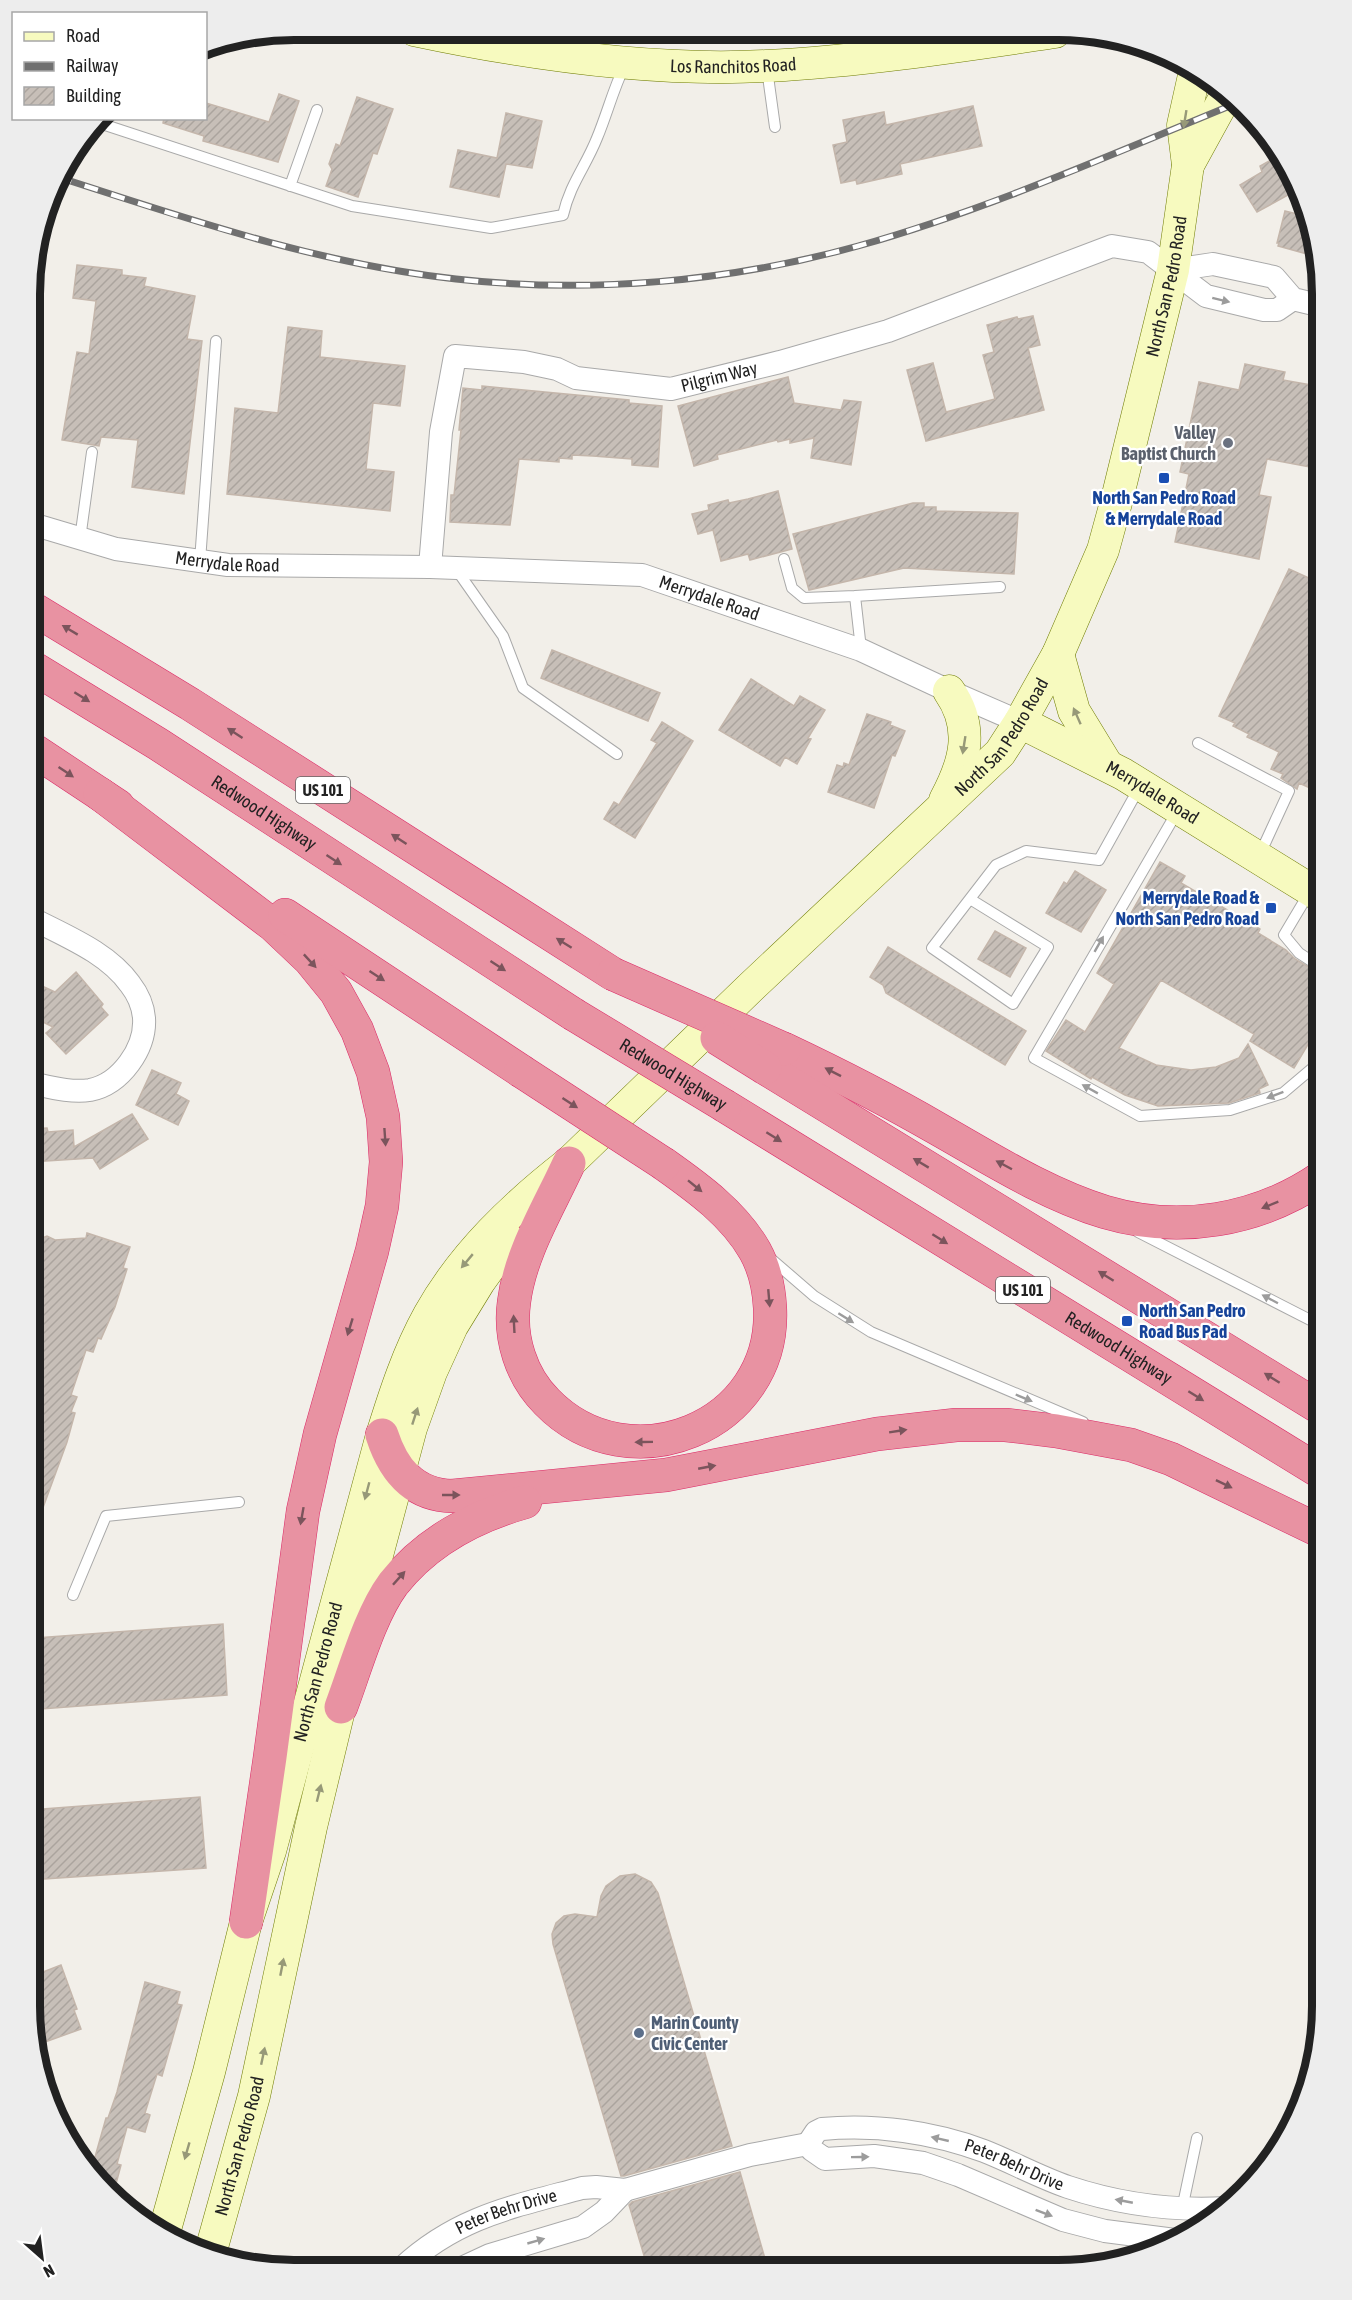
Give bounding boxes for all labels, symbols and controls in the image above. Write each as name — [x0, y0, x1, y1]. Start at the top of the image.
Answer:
legend — [12, 12, 207, 120]
text: Road — [66, 25, 100, 46]
street label: Los Ranchitos Road — [669, 53, 797, 77]
text: Railway — [66, 55, 118, 76]
text: Building — [66, 85, 121, 106]
one-way arrow — [1180, 110, 1189, 129]
street label: North San Pedro Road — [1141, 214, 1191, 359]
one-way arrow — [1212, 295, 1231, 305]
street label: Pilgrim Way — [679, 357, 759, 396]
place label: Valley Baptist Church — [1121, 422, 1217, 464]
marker: Valley Baptist Church — [1221, 436, 1235, 450]
marker: North San Pedro Road & Merrydale Road — [1157, 471, 1171, 485]
place label: North San Pedro Road & Merrydale Road — [1092, 487, 1236, 529]
street label: Merrydale Road — [174, 547, 280, 576]
street label: Merrydale Road — [656, 571, 762, 624]
one-way arrow — [61, 625, 78, 635]
street label: North San Pedro Road — [950, 674, 1052, 800]
one-way arrow — [74, 692, 90, 703]
one-way arrow — [1072, 707, 1081, 725]
one-way arrow — [227, 728, 243, 739]
one-way arrow — [959, 736, 968, 755]
street label: Merrydale Road — [1103, 756, 1203, 828]
one-way arrow — [58, 766, 74, 777]
street label: Redwood Highway — [207, 771, 321, 854]
road number: US 101 — [296, 777, 350, 803]
one-way arrow — [391, 833, 407, 844]
one-way arrow — [326, 854, 342, 865]
place label: Merrydale Road & North San Pedro Road — [1115, 887, 1260, 929]
marker: Merrydale Road & North San Pedro Road — [1264, 901, 1278, 915]
one-way arrow — [1094, 936, 1104, 953]
one-way arrow — [556, 938, 572, 949]
one-way arrow — [303, 953, 316, 968]
one-way arrow — [490, 960, 506, 971]
one-way arrow — [369, 970, 385, 982]
street label: Redwood Highway — [616, 1034, 731, 1115]
one-way arrow — [824, 1068, 841, 1077]
one-way arrow — [1081, 1084, 1098, 1094]
one-way arrow — [1266, 1091, 1284, 1101]
one-way arrow — [562, 1097, 578, 1108]
one-way arrow — [380, 1127, 390, 1146]
one-way arrow — [766, 1131, 782, 1142]
one-way arrow — [913, 1158, 929, 1169]
one-way arrow — [995, 1160, 1012, 1170]
one-way arrow — [687, 1180, 702, 1192]
one-way arrow — [1261, 1200, 1279, 1210]
one-way arrow — [932, 1233, 949, 1244]
one-way arrow — [460, 1253, 473, 1269]
one-way arrow — [1098, 1270, 1114, 1281]
road number: US 101 — [996, 1277, 1050, 1303]
one-way arrow — [764, 1288, 774, 1307]
one-way arrow — [1261, 1294, 1279, 1304]
place label: North San Pedro Road Bus Pad — [1139, 1300, 1246, 1342]
street label: Redwood Highway — [1062, 1307, 1176, 1388]
one-way arrow — [838, 1312, 854, 1323]
one-way arrow — [509, 1314, 518, 1333]
marker: North San Pedro Road Bus Pad — [1120, 1314, 1134, 1328]
one-way arrow — [345, 1318, 354, 1336]
one-way arrow — [1264, 1373, 1280, 1384]
one-way arrow — [1188, 1391, 1204, 1402]
one-way arrow — [1015, 1394, 1033, 1403]
one-way arrow — [411, 1407, 421, 1425]
one-way arrow — [889, 1426, 908, 1435]
one-way arrow — [634, 1437, 653, 1447]
one-way arrow — [698, 1462, 717, 1471]
one-way arrow — [1215, 1479, 1233, 1489]
one-way arrow — [362, 1482, 372, 1500]
one-way arrow — [441, 1490, 460, 1500]
one-way arrow — [297, 1507, 306, 1526]
one-way arrow — [392, 1571, 405, 1586]
street label: North San Pedro Road — [289, 1600, 347, 1744]
one-way arrow — [315, 1784, 324, 1802]
one-way arrow — [278, 1957, 287, 1976]
place label: Marin County Civic Center — [651, 2012, 739, 2054]
marker: Marin County Civic Center — [632, 2026, 646, 2040]
one-way arrow — [259, 2047, 269, 2065]
street label: North San Pedro Road — [210, 2074, 268, 2218]
one-way arrow — [931, 2133, 950, 2143]
street label: Peter Behr Drive — [962, 2134, 1067, 2195]
one-way arrow — [182, 2141, 192, 2160]
one-way arrow — [850, 2152, 869, 2161]
street label: Peter Behr Drive — [452, 2184, 559, 2238]
one-way arrow — [1115, 2196, 1134, 2205]
one-way arrow — [1035, 2209, 1053, 2219]
north arrow — [12, 2228, 72, 2288]
one-way arrow — [527, 2236, 545, 2245]
text: N — [41, 2261, 57, 2281]

